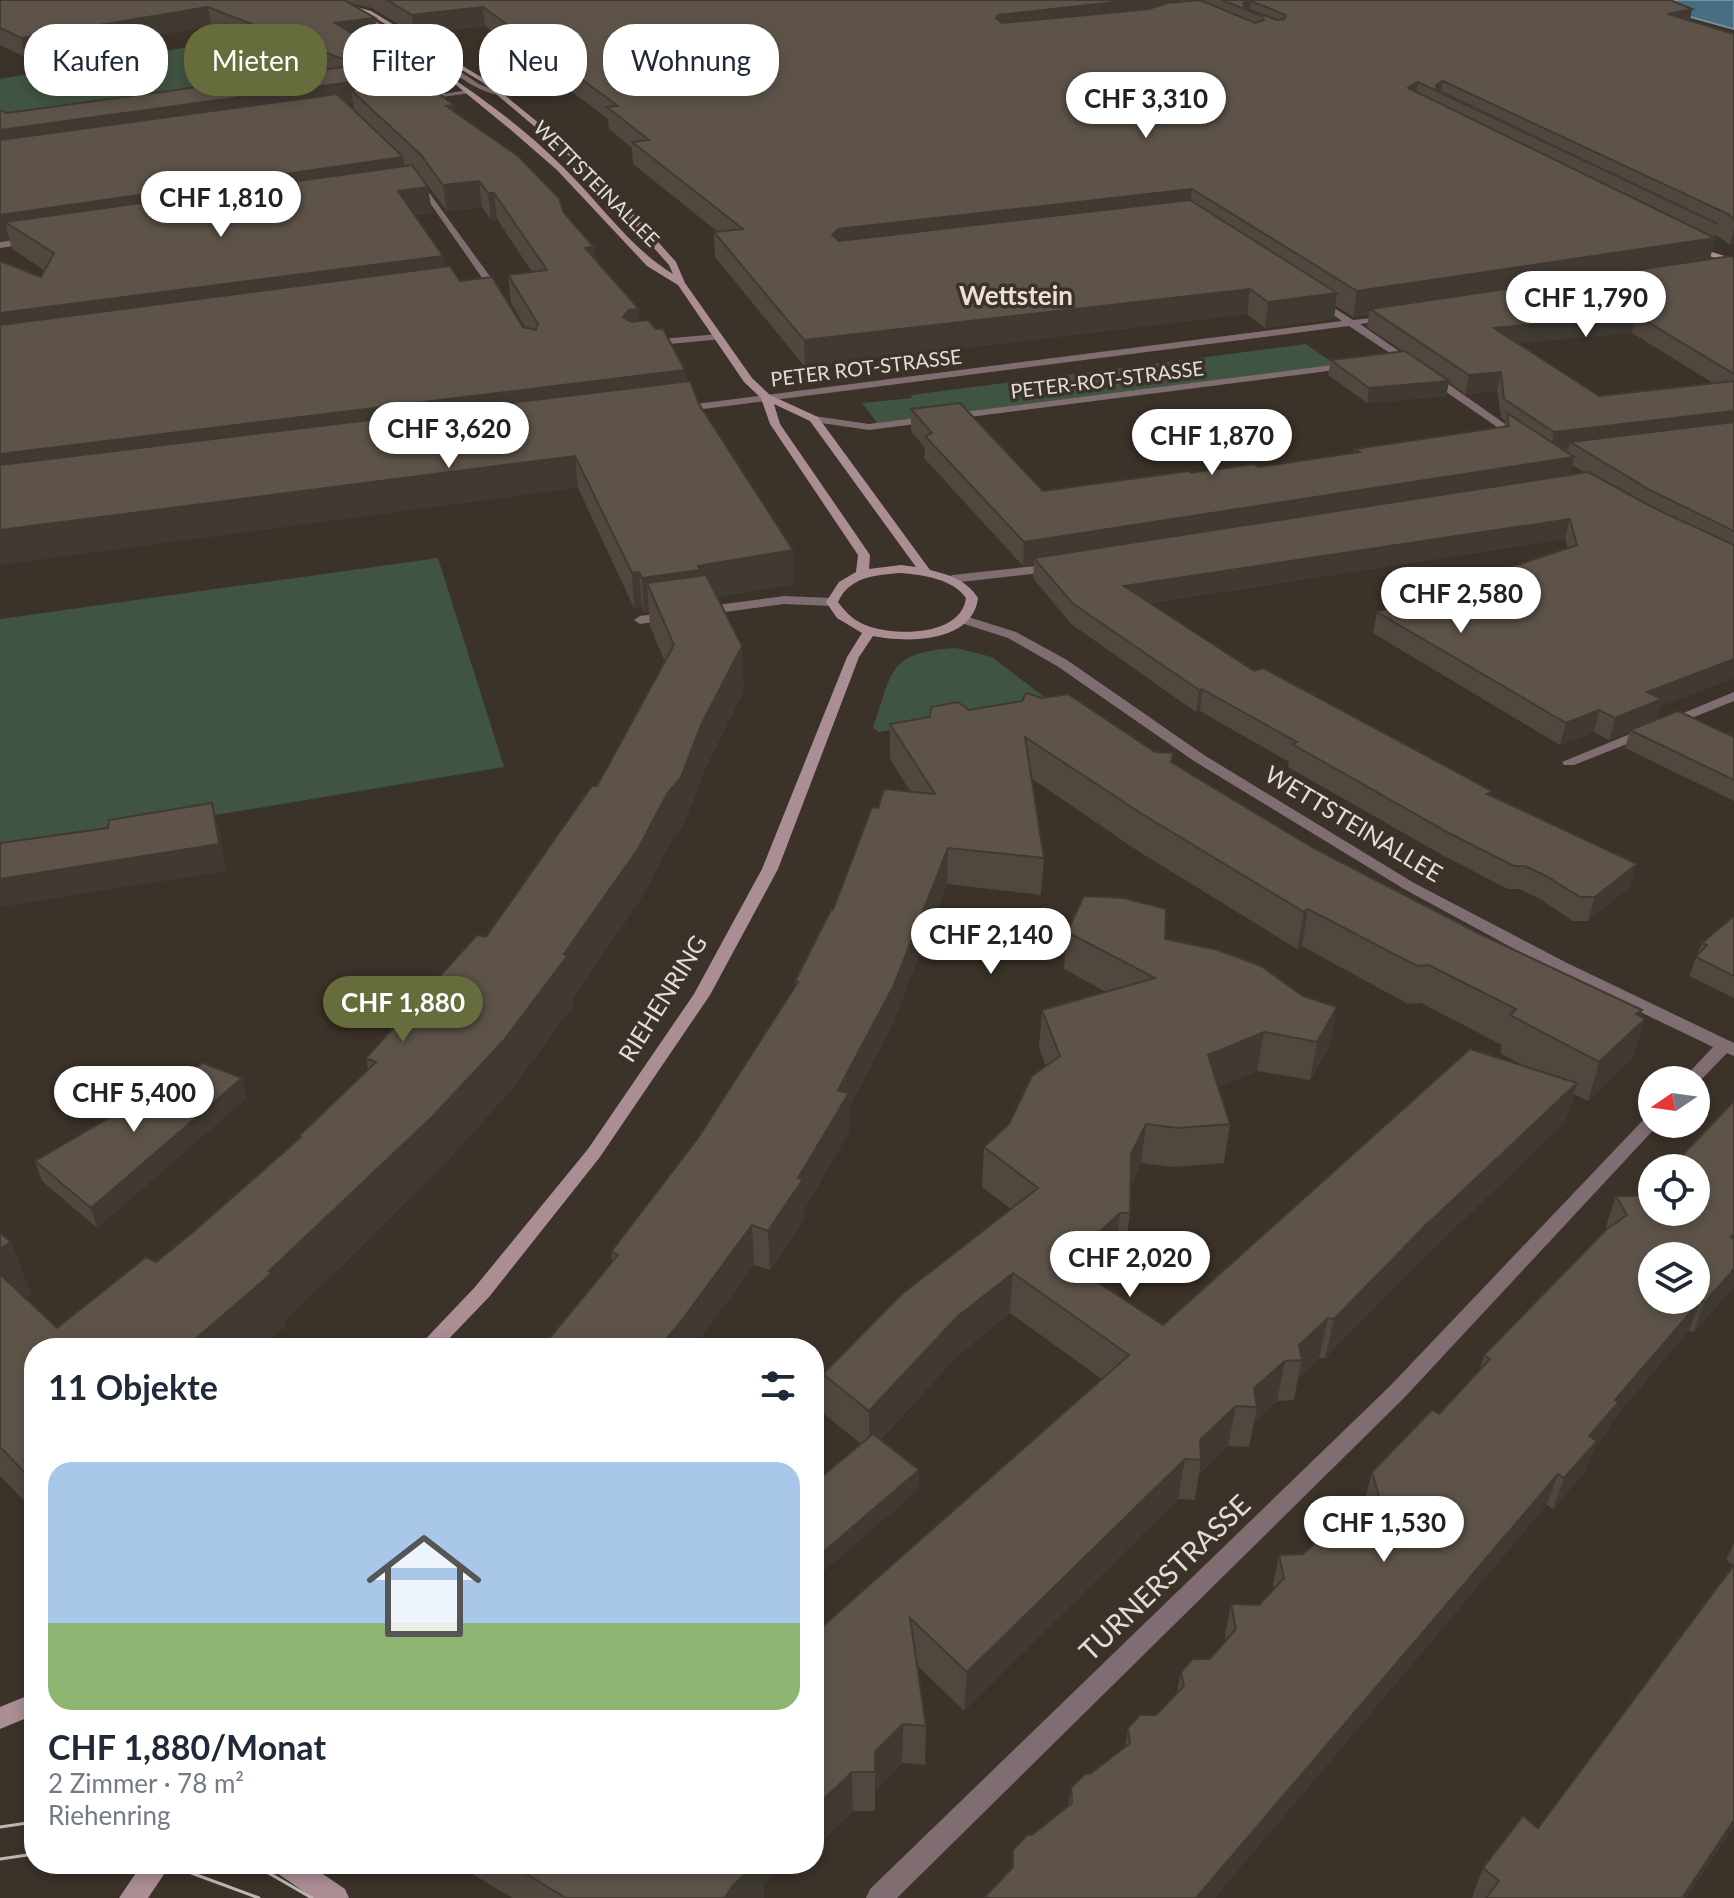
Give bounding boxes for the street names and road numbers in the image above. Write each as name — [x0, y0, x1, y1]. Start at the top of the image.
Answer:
street label: WETTSTEINALLEE — [529, 115, 665, 251]
street label: PETER ROT-STRASSE — [769, 343, 963, 391]
street label: PETER-ROT-STRASSE — [1009, 355, 1205, 403]
street label: WETTSTEINALLEE — [1260, 759, 1448, 887]
street label: RIEHENRING — [612, 929, 712, 1067]
street label: TURNERSTRASSE — [1071, 1487, 1257, 1667]

